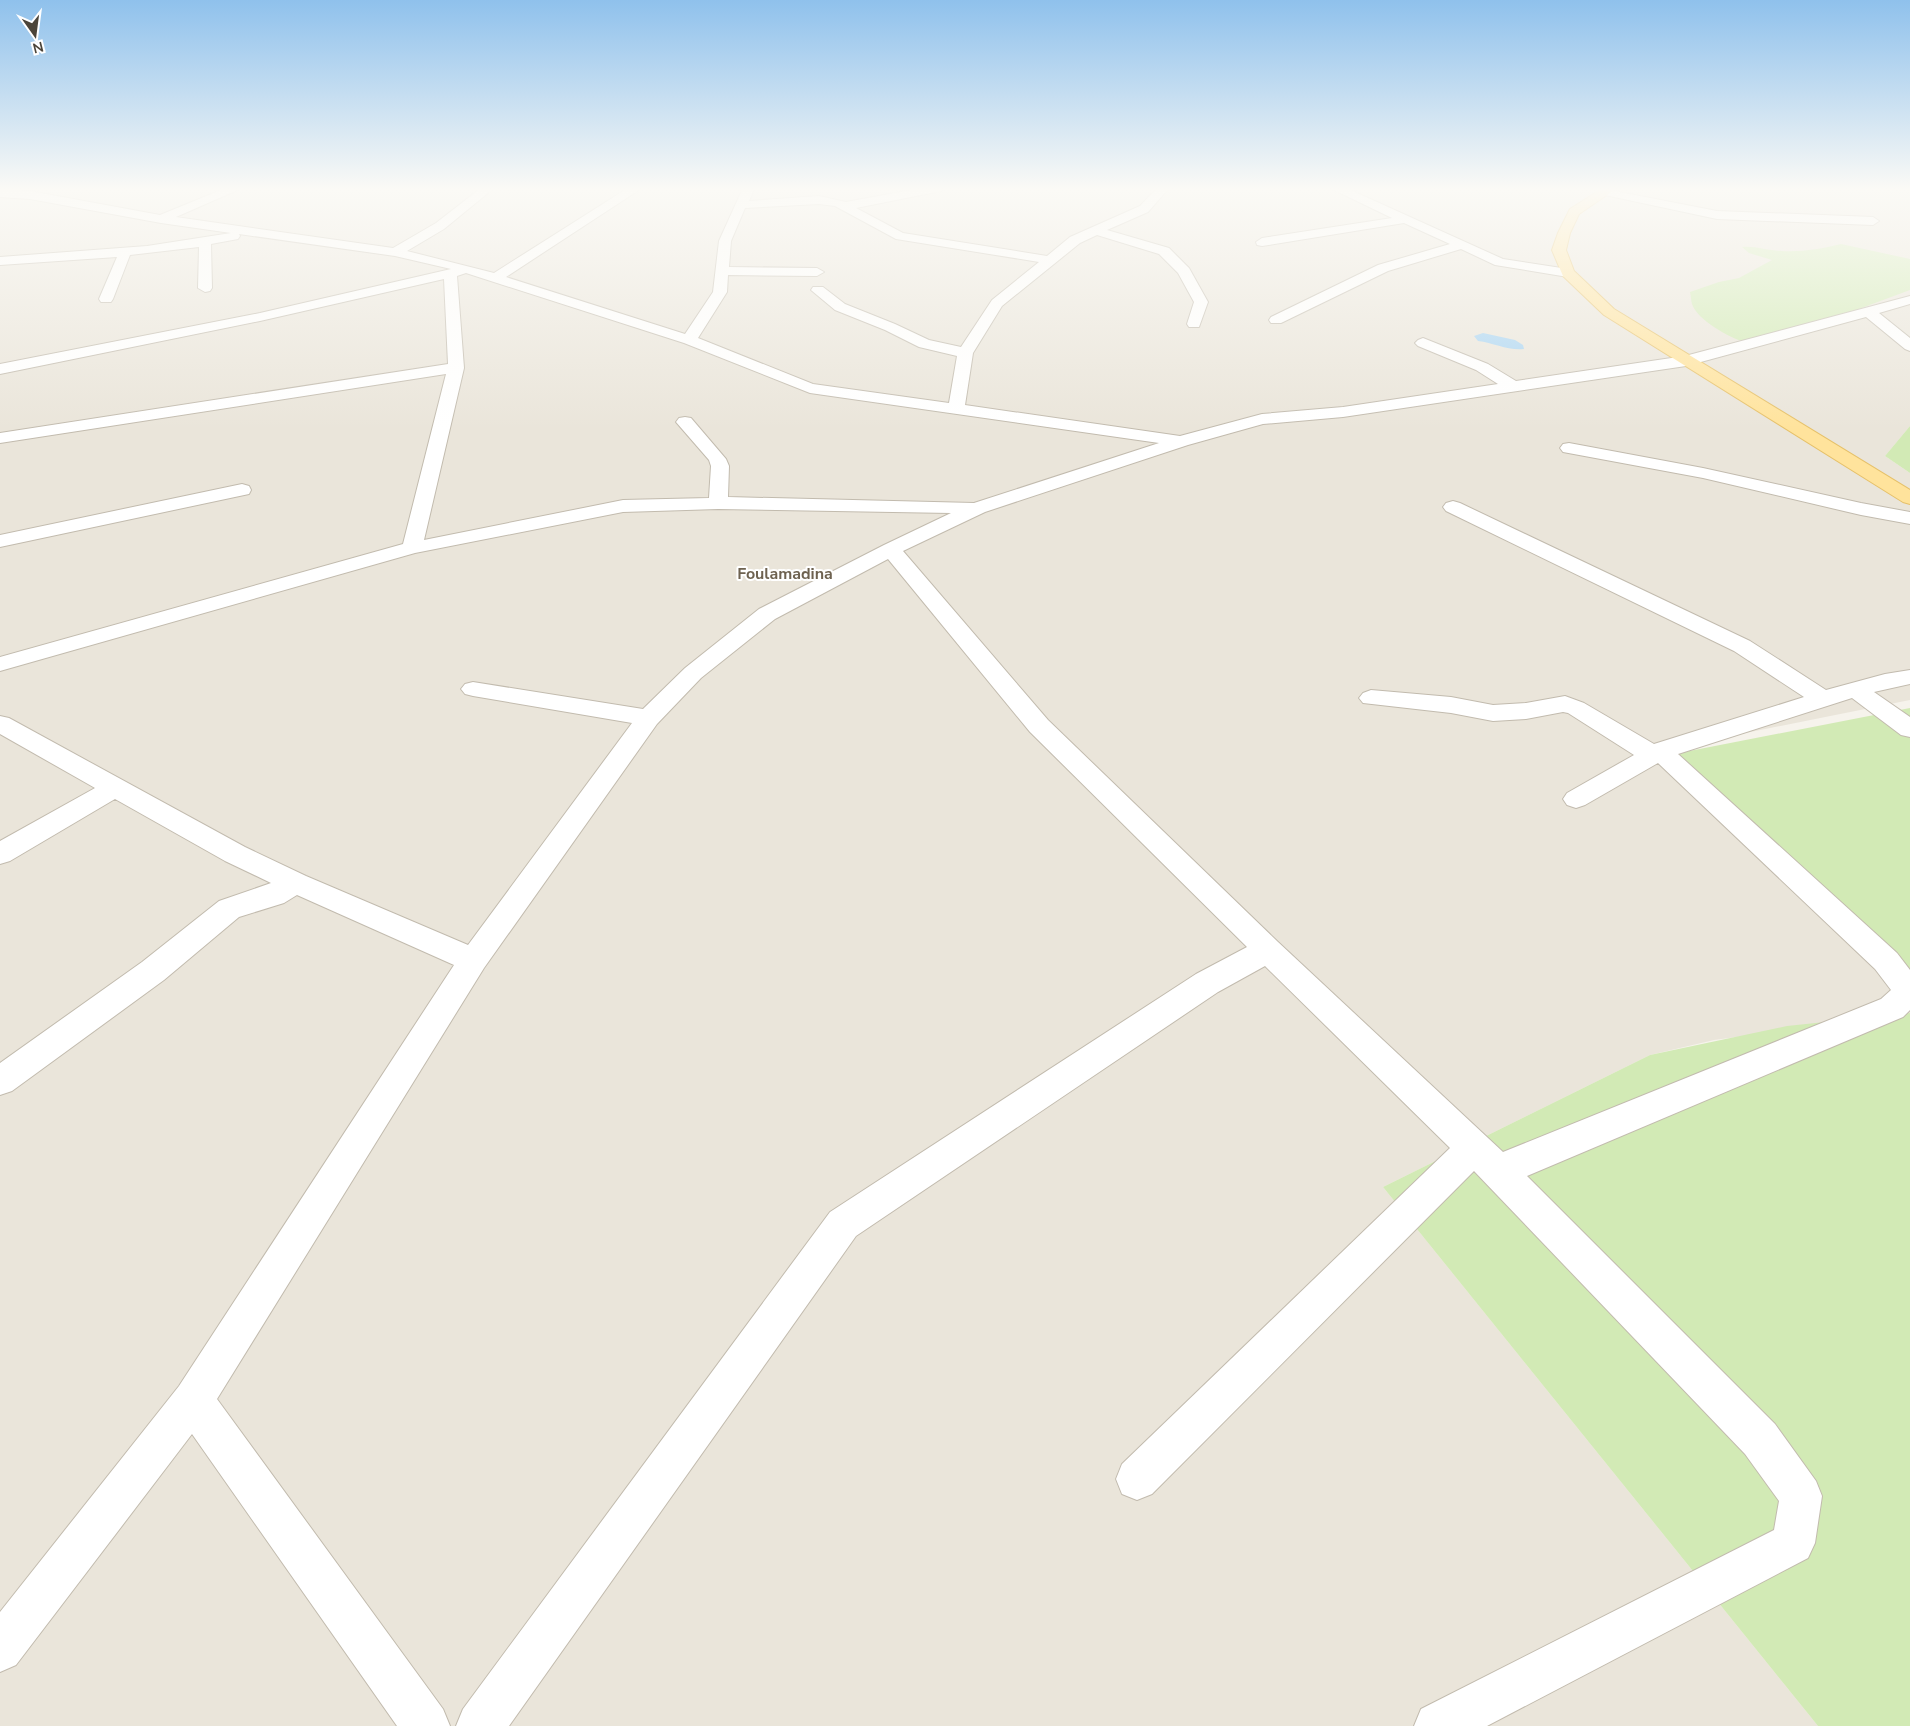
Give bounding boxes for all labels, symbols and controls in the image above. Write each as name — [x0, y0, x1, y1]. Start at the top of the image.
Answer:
north arrow — [10, 10, 60, 60]
text: N — [31, 37, 45, 58]
district label: Foulamadina — [737, 563, 833, 585]

